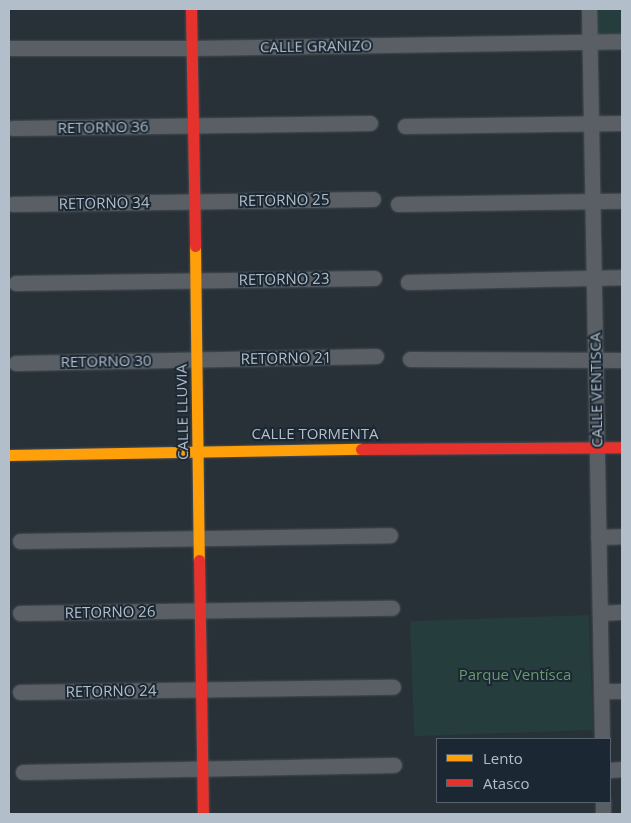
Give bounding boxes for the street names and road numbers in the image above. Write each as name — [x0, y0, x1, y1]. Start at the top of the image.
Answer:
street label: CALLE GRANIZO — [260, 36, 372, 56]
street label: RETORNO 36 — [57, 117, 149, 137]
street label: RETORNO 25 — [238, 190, 330, 210]
street label: RETORNO 34 — [58, 193, 150, 213]
street label: RETORNO 23 — [238, 269, 330, 289]
street label: CALLE VENTISCA — [586, 332, 606, 448]
street label: RETORNO 21 — [240, 348, 332, 368]
street label: RETORNO 30 — [60, 351, 152, 371]
street label: CALLE LLUVIA — [172, 364, 192, 460]
street label: CALLE TORMENTA — [252, 425, 378, 443]
street label: RETORNO 26 — [64, 602, 156, 622]
street label: RETORNO 24 — [65, 681, 157, 701]

